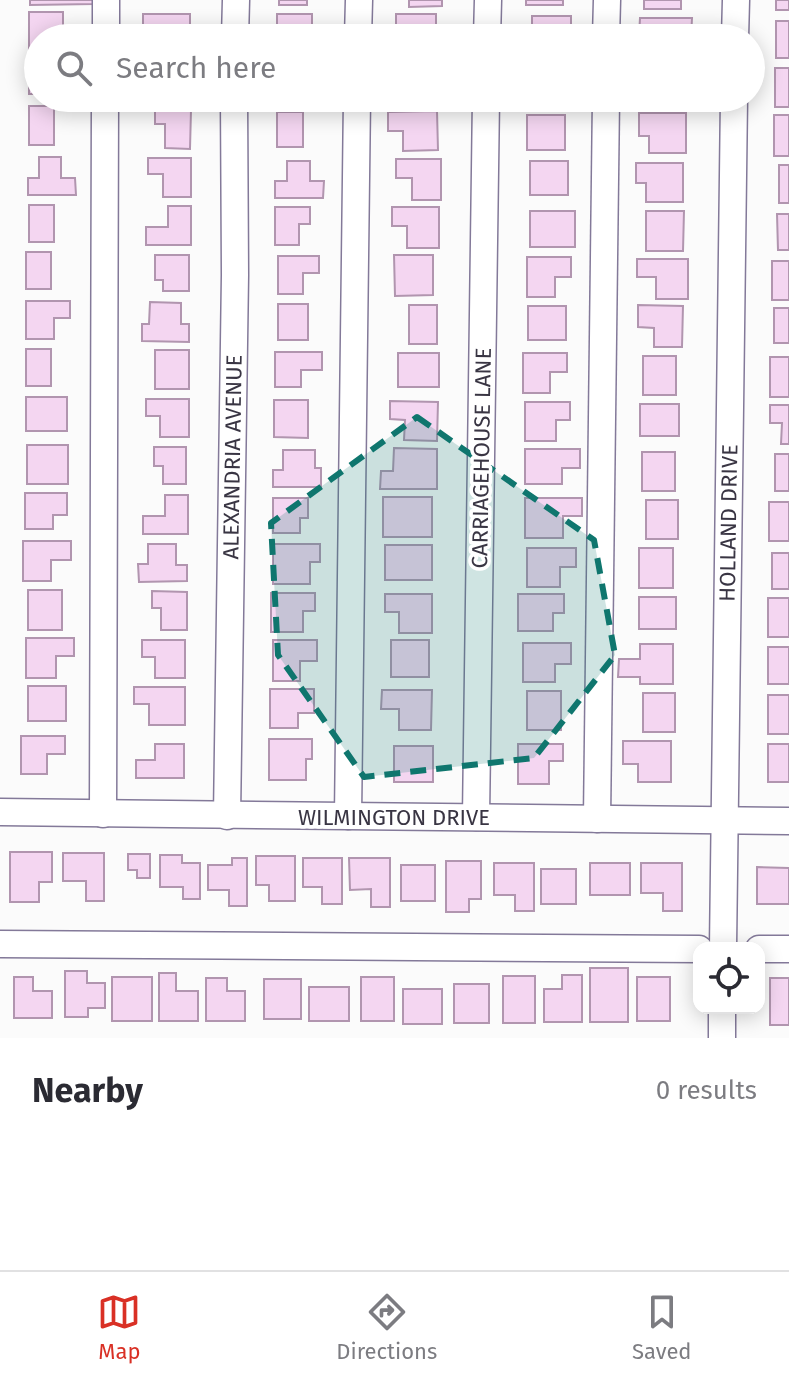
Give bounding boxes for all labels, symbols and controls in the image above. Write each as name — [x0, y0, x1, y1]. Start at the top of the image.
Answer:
search box — [24, 24, 765, 112]
icon: search — [52, 46, 96, 90]
text: Search here — [116, 50, 276, 86]
street label: CARRIAGEHOUSE LANE — [466, 347, 497, 569]
street label: ALEXANDRIA AVENUE — [217, 354, 248, 560]
street label: HOLLAND DRIVE — [714, 444, 743, 602]
street label: WILMINGTON DRIVE — [298, 804, 490, 831]
map controls — [693, 942, 765, 1014]
button: locate — [693, 942, 765, 1014]
text: Nearby — [32, 1070, 143, 1111]
text: 0 results — [656, 1075, 757, 1106]
tab: Map — [97, 1290, 141, 1365]
tab: Directions — [336, 1290, 437, 1365]
tab: Saved — [632, 1290, 692, 1365]

